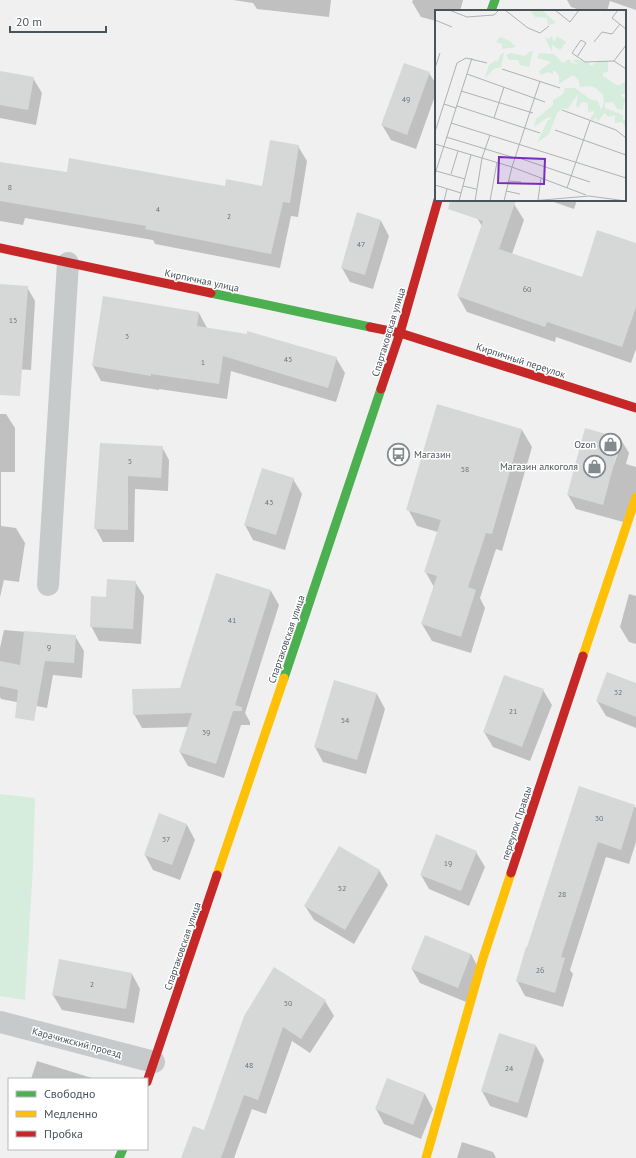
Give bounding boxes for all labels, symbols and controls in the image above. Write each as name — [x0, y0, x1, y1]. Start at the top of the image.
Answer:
scale bar — [10, 8, 106, 34]
inset map — [435, 10, 626, 201]
text: 20 m — [16, 14, 42, 29]
house number: 49 — [402, 94, 410, 104]
house number: 8 — [8, 182, 12, 192]
house number: 4 — [156, 204, 161, 214]
house number: 2 — [227, 211, 231, 221]
house number: 47 — [357, 239, 365, 249]
street label: Кирпичная улица — [163, 266, 240, 295]
house number: 60 — [523, 284, 532, 294]
street label: Спартаковская улица — [369, 286, 408, 378]
house number: 15 — [9, 315, 17, 325]
house number: 3 — [125, 331, 129, 341]
street label: Кирпичный переулок — [474, 340, 567, 381]
house number: 45 — [284, 354, 292, 364]
house number: 1 — [201, 357, 205, 367]
shop icon: Ozon — [598, 431, 624, 457]
place label: Ozon — [574, 438, 596, 451]
bus stop icon: Магазин — [386, 441, 412, 467]
place label: Магазин — [414, 448, 451, 461]
shop icon: Магазин алкоголя — [581, 453, 607, 479]
house number: 5 — [128, 456, 132, 466]
place label: Магазин алкоголя — [500, 460, 578, 473]
house number: 58 — [461, 464, 469, 474]
house number: 43 — [265, 497, 273, 507]
street label: Спартаковская улица — [265, 593, 308, 685]
house number: 41 — [228, 615, 236, 625]
house number: 9 — [47, 642, 51, 652]
house number: 32 — [614, 687, 622, 697]
house number: 21 — [509, 706, 517, 716]
house number: 54 — [341, 715, 350, 725]
house number: 39 — [202, 727, 210, 737]
street label: переулок Правды — [498, 784, 535, 862]
house number: 30 — [595, 813, 604, 823]
house number: 37 — [162, 834, 170, 844]
house number: 19 — [444, 858, 452, 868]
house number: 52 — [338, 883, 346, 893]
house number: 28 — [558, 889, 566, 899]
street label: Спартаковская улица — [161, 900, 204, 992]
house number: 26 — [536, 965, 544, 975]
house number: 2 — [90, 979, 94, 989]
house number: 50 — [284, 998, 293, 1008]
street label: Карачижский проезд — [31, 1024, 124, 1061]
house number: 48 — [245, 1060, 253, 1070]
house number: 24 — [505, 1063, 514, 1073]
legend — [8, 1078, 148, 1150]
text: Свободно — [44, 1086, 95, 1101]
text: Медленно — [44, 1106, 98, 1121]
text: Пробка — [44, 1126, 83, 1141]

